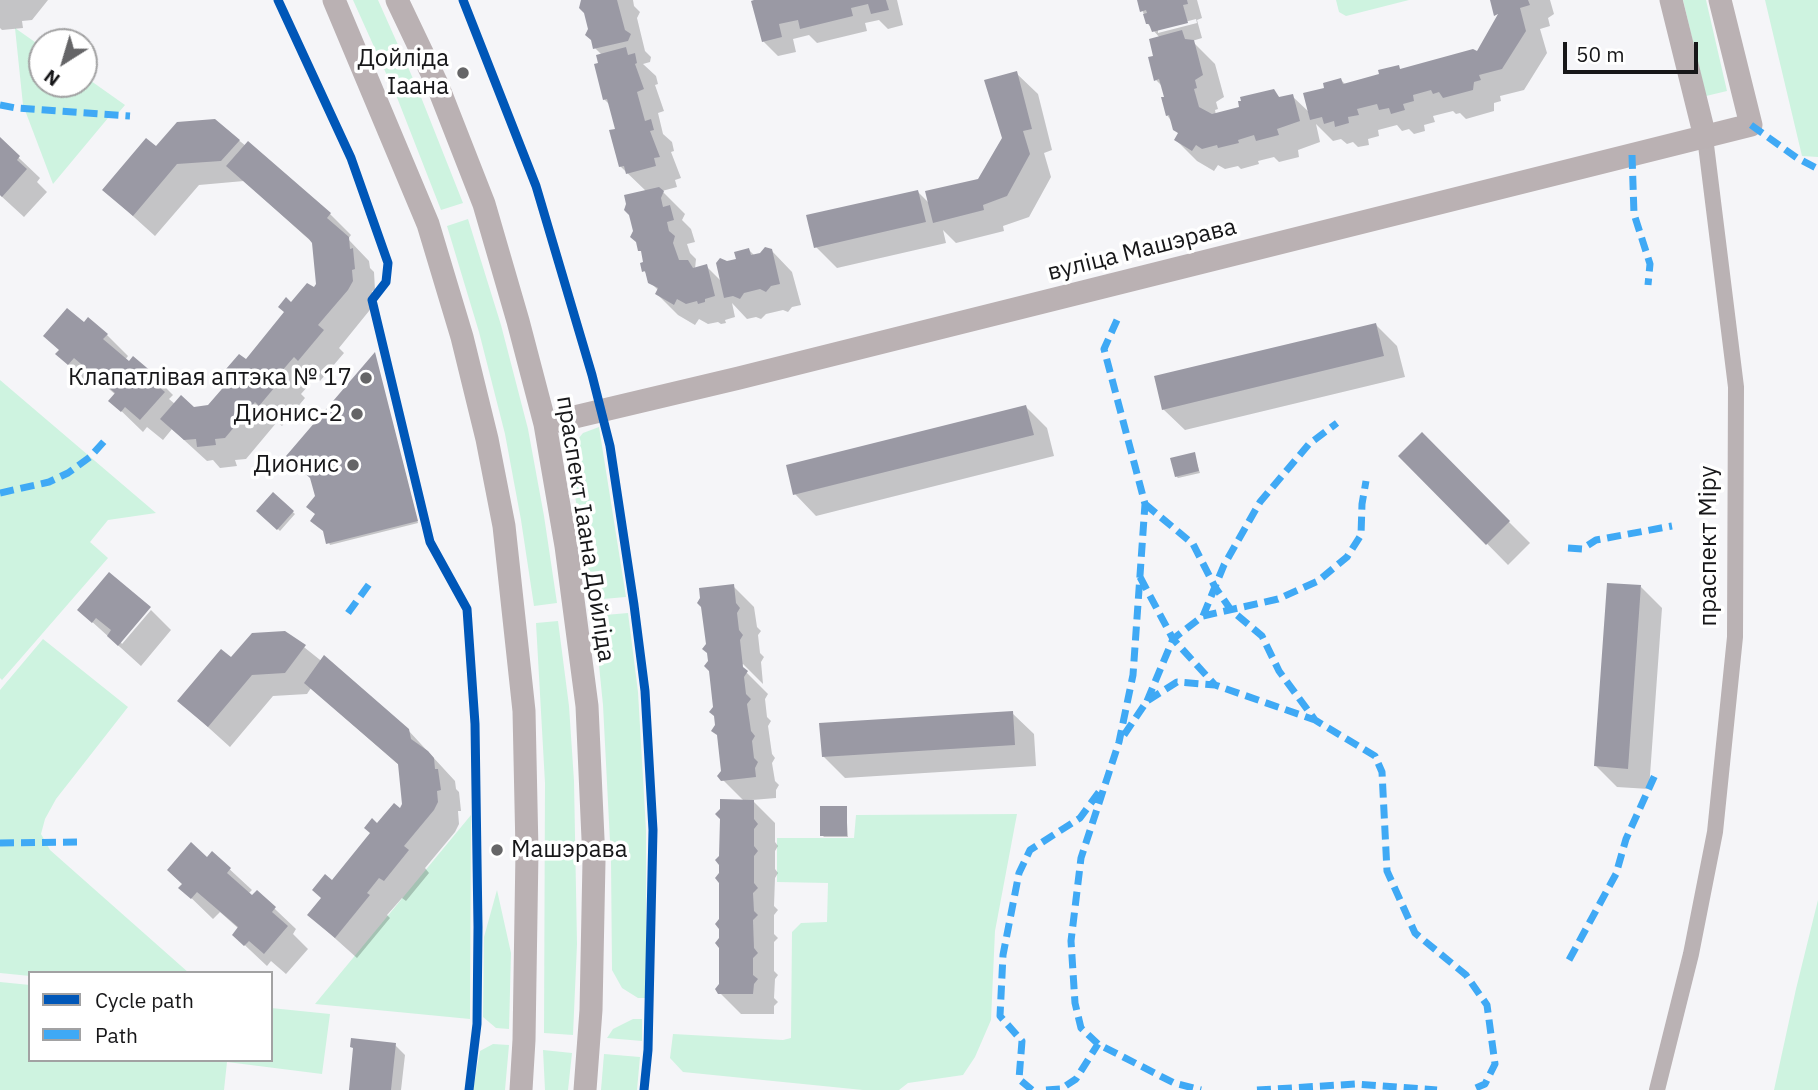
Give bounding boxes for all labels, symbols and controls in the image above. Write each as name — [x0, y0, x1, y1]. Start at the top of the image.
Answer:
north arrow — [28, 28, 98, 98]
scale bar — [1566, 28, 1701, 72]
text: 50 m — [1576, 40, 1625, 68]
place label: Дойліда Іаана — [357, 45, 449, 101]
text: N — [39, 64, 64, 92]
marker: Дойліда Іаана — [455, 65, 471, 81]
street label: вуліца Машэрава — [1045, 213, 1239, 287]
place label: Клапатлівая аптэка № 17 — [68, 364, 352, 392]
marker: Клапатлівая аптэка № 17 — [358, 370, 374, 386]
street label: праспект Іаана Дойліда — [550, 394, 620, 664]
place label: Дионис-2 — [234, 400, 343, 428]
marker: Дионис-2 — [349, 406, 365, 422]
place label: Дионис — [254, 451, 339, 479]
marker: Дионис — [345, 457, 361, 473]
street label: праспект Міру — [1695, 466, 1723, 626]
place label: Машэрава — [511, 836, 628, 864]
marker: Машэрава — [489, 842, 505, 858]
legend — [28, 971, 273, 1062]
text: Cycle path — [95, 986, 194, 1014]
text: Path — [95, 1021, 138, 1049]

